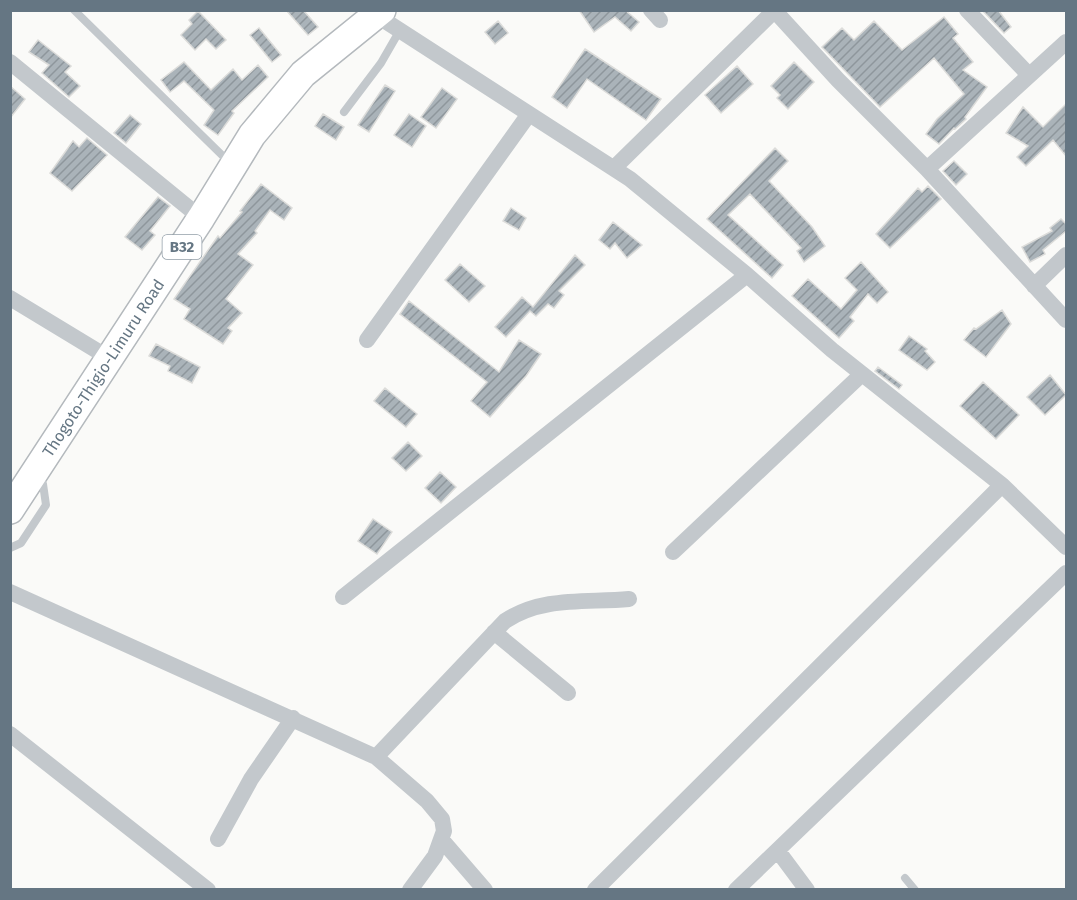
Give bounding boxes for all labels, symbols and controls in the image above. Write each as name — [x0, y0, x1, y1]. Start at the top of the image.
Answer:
road number: B32 — [162, 235, 201, 259]
street label: Thogoto-Thigio-Limuru Road — [39, 276, 168, 460]

